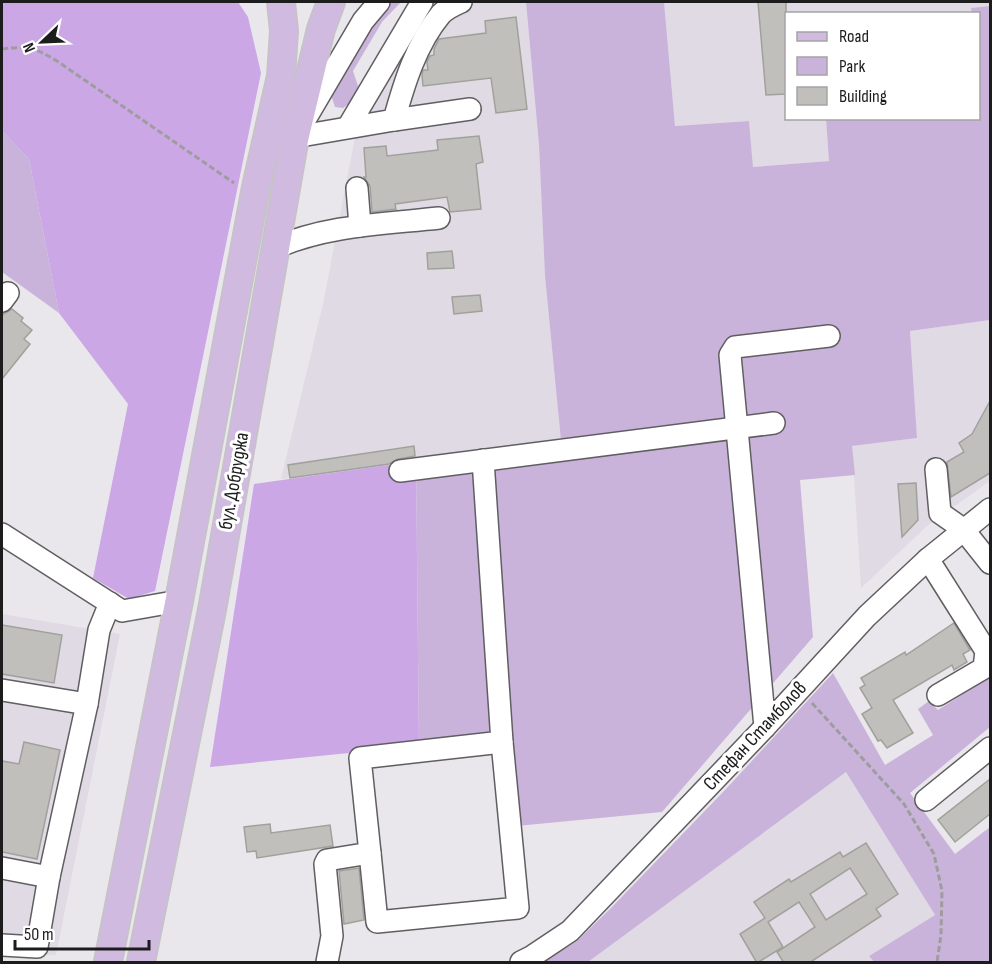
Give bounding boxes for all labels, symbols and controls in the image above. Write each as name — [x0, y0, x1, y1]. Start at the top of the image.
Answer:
north arrow — [12, 12, 72, 72]
legend — [785, 12, 980, 120]
text: Road — [839, 26, 869, 47]
text: N — [19, 40, 40, 55]
text: Park — [839, 56, 865, 77]
text: Building — [839, 86, 887, 107]
street label: бул. Добруджа — [214, 430, 254, 532]
street label: Стефан Стамболов — [698, 676, 812, 796]
scale bar — [15, 913, 148, 951]
text: 50 m — [24, 924, 54, 945]

